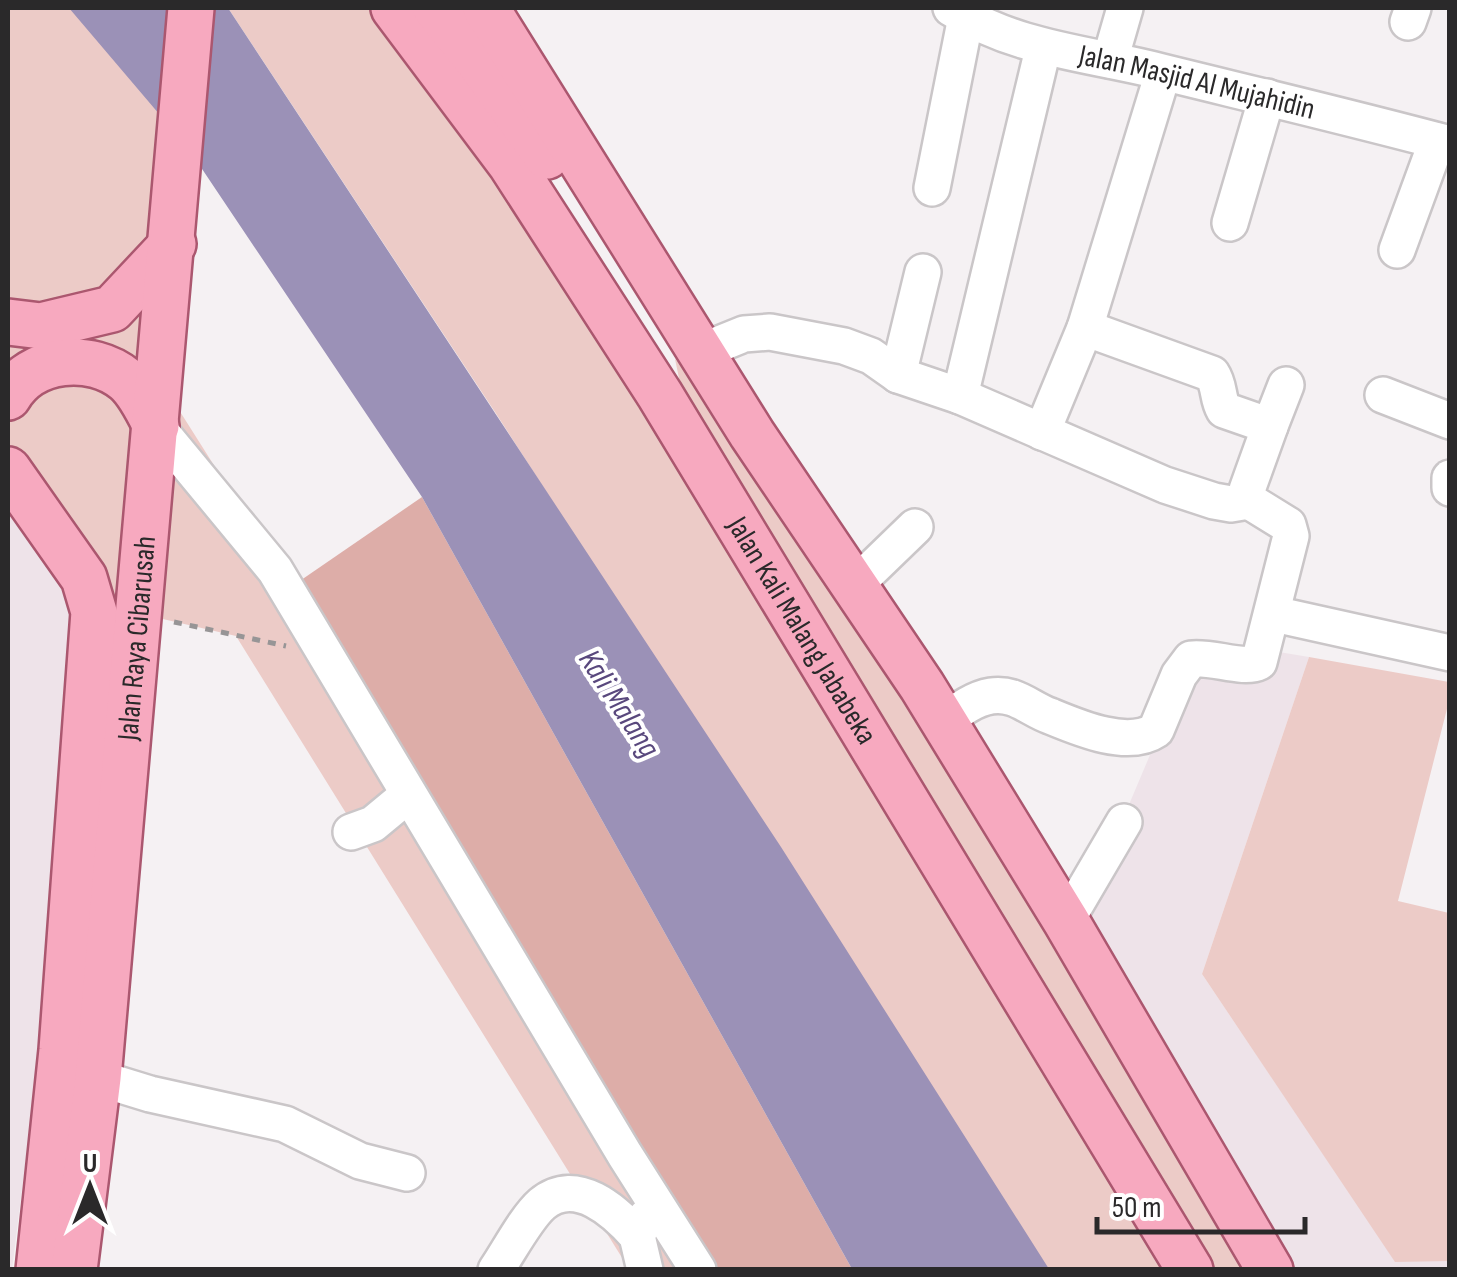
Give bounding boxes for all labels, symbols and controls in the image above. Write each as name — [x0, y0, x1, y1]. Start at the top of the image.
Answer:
street label: Jalan Masjid Al Mujahidin — [1075, 37, 1318, 128]
street label: Jalan Kali Malang Jababeka — [719, 510, 884, 751]
street label: Jalan Raya Cibarusah — [110, 534, 164, 743]
water label: Kali Malang — [570, 643, 668, 765]
north arrow — [40, 1137, 140, 1237]
text: U — [83, 1147, 97, 1180]
scale bar — [1097, 1172, 1304, 1234]
text: 50 m — [1112, 1190, 1161, 1226]

